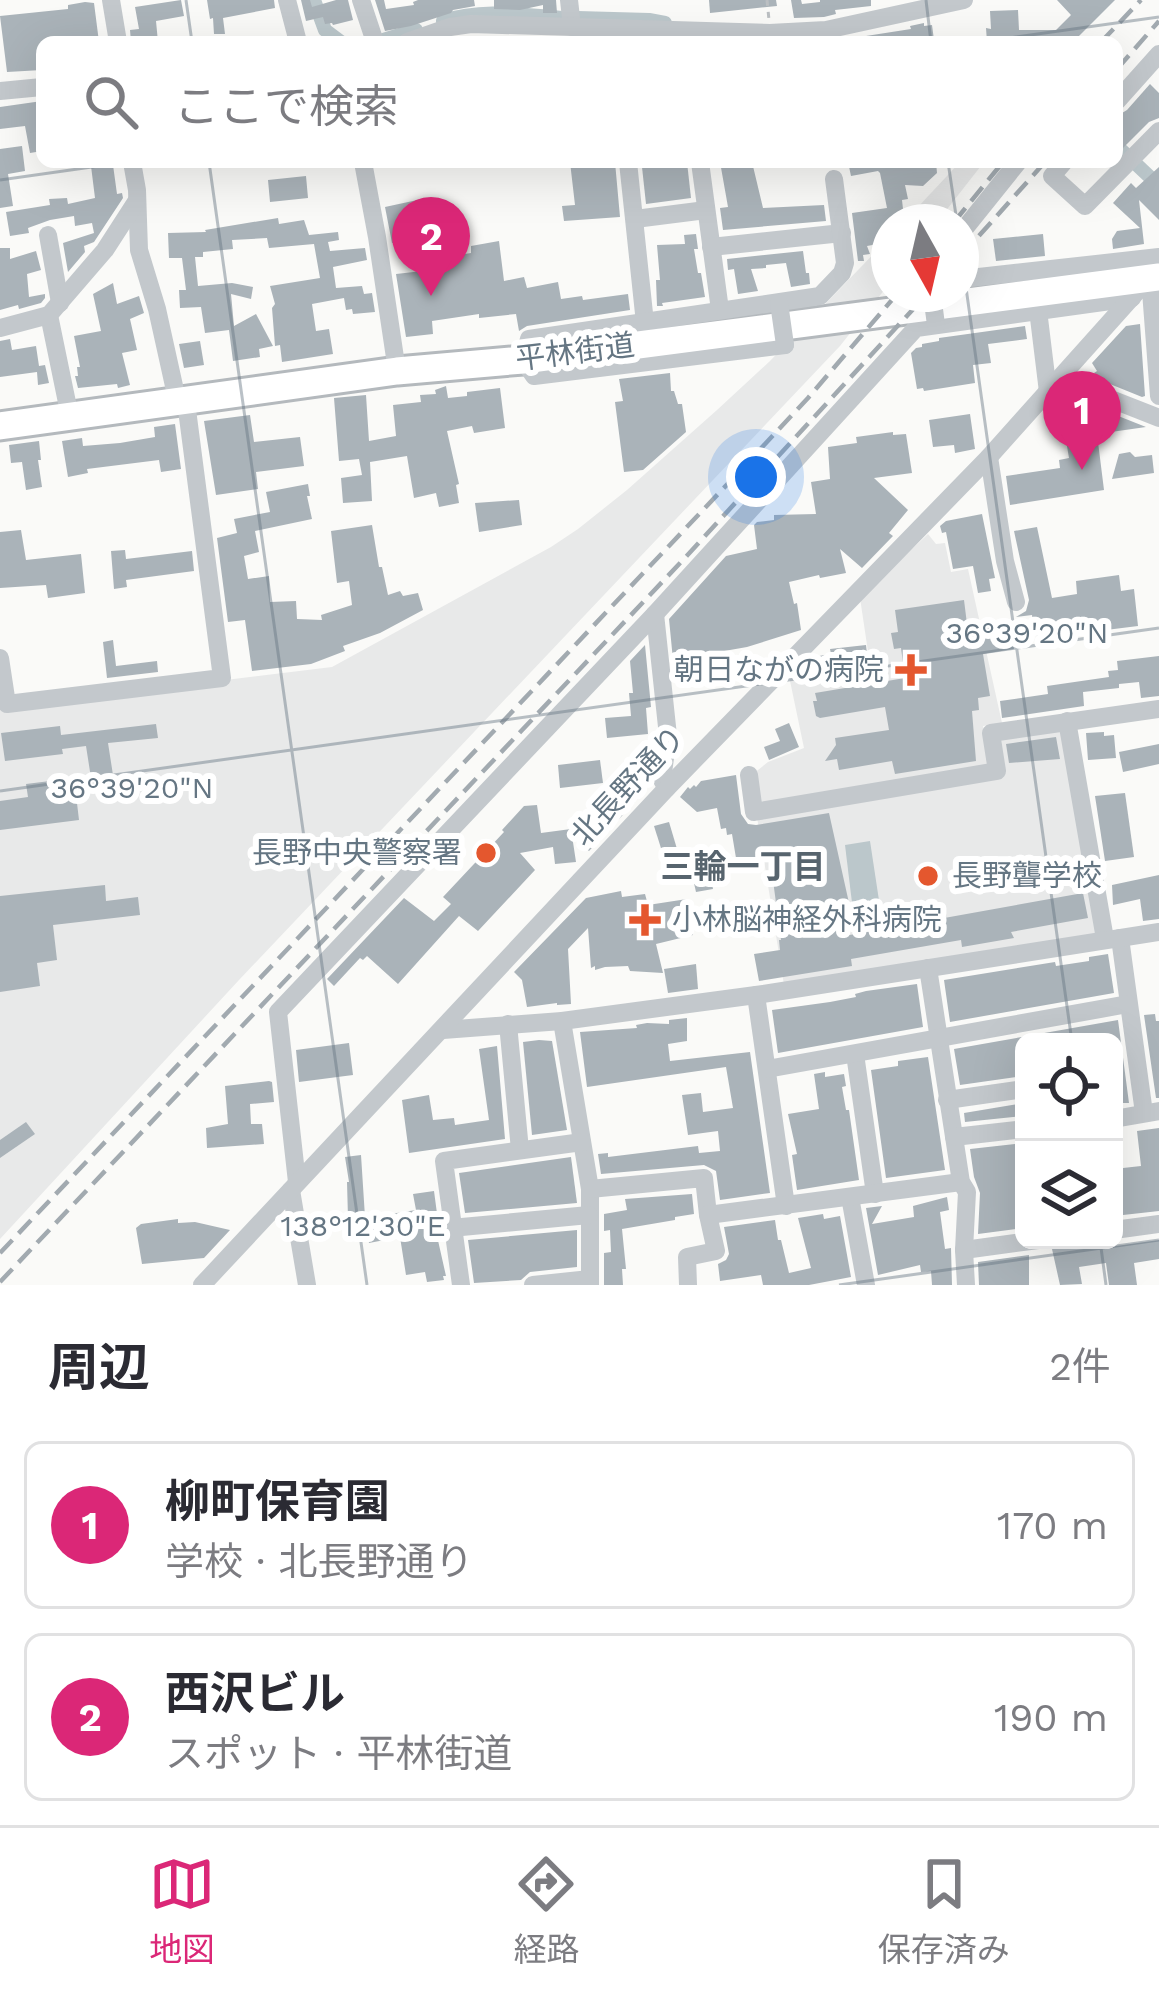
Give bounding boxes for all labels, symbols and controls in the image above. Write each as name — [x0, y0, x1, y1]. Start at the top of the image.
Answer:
search box — [36, 36, 1123, 168]
icon: search — [78, 69, 144, 135]
text: ここで検索 — [174, 80, 399, 133]
pin: 2 — [392, 197, 470, 296]
north arrow — [871, 204, 979, 312]
street label: 平林街道 — [513, 327, 637, 376]
pin: 1 — [1043, 371, 1121, 470]
your location — [726, 447, 786, 507]
text: 36°39'20"N — [946, 615, 1108, 650]
place label: 朝日ながの病院 — [674, 652, 884, 687]
marker: 朝日ながの病院 — [895, 654, 927, 686]
street label: 北長野通り — [564, 719, 692, 852]
text: 36°39'20"N — [51, 770, 213, 805]
place label: 長野中央警察署 — [252, 835, 462, 870]
marker: 長野中央警察署 — [473, 840, 499, 866]
district label: 三輪一丁目 — [661, 847, 826, 886]
place label: 長野聾学校 — [952, 858, 1102, 893]
marker: 長野聾学校 — [915, 863, 941, 889]
place label: 小林脳神経外科病院 — [672, 902, 942, 937]
marker: 小林脳神経外科病院 — [629, 904, 661, 936]
map controls — [1015, 1033, 1123, 1249]
button: locate — [1015, 1033, 1123, 1141]
button: layers — [1015, 1141, 1123, 1249]
text: 138°12'30"E — [280, 1208, 446, 1243]
text: 周辺 — [48, 1338, 150, 1397]
text: 2件 — [1049, 1344, 1111, 1389]
text: 柳町保育園 — [165, 1475, 390, 1528]
text: 1 — [82, 1503, 98, 1548]
text: 170 m — [997, 1503, 1108, 1548]
text: 学校 · 北長野通り — [165, 1539, 473, 1584]
text: 西沢ビル — [165, 1667, 345, 1720]
text: 2 — [78, 1695, 102, 1740]
text: 190 m — [994, 1695, 1108, 1740]
text: スポット · 平林街道 — [165, 1731, 512, 1776]
tab: 地図 — [149, 1851, 215, 1971]
tab: 経路 — [513, 1851, 579, 1971]
tab: 保存済み — [878, 1851, 1010, 1971]

